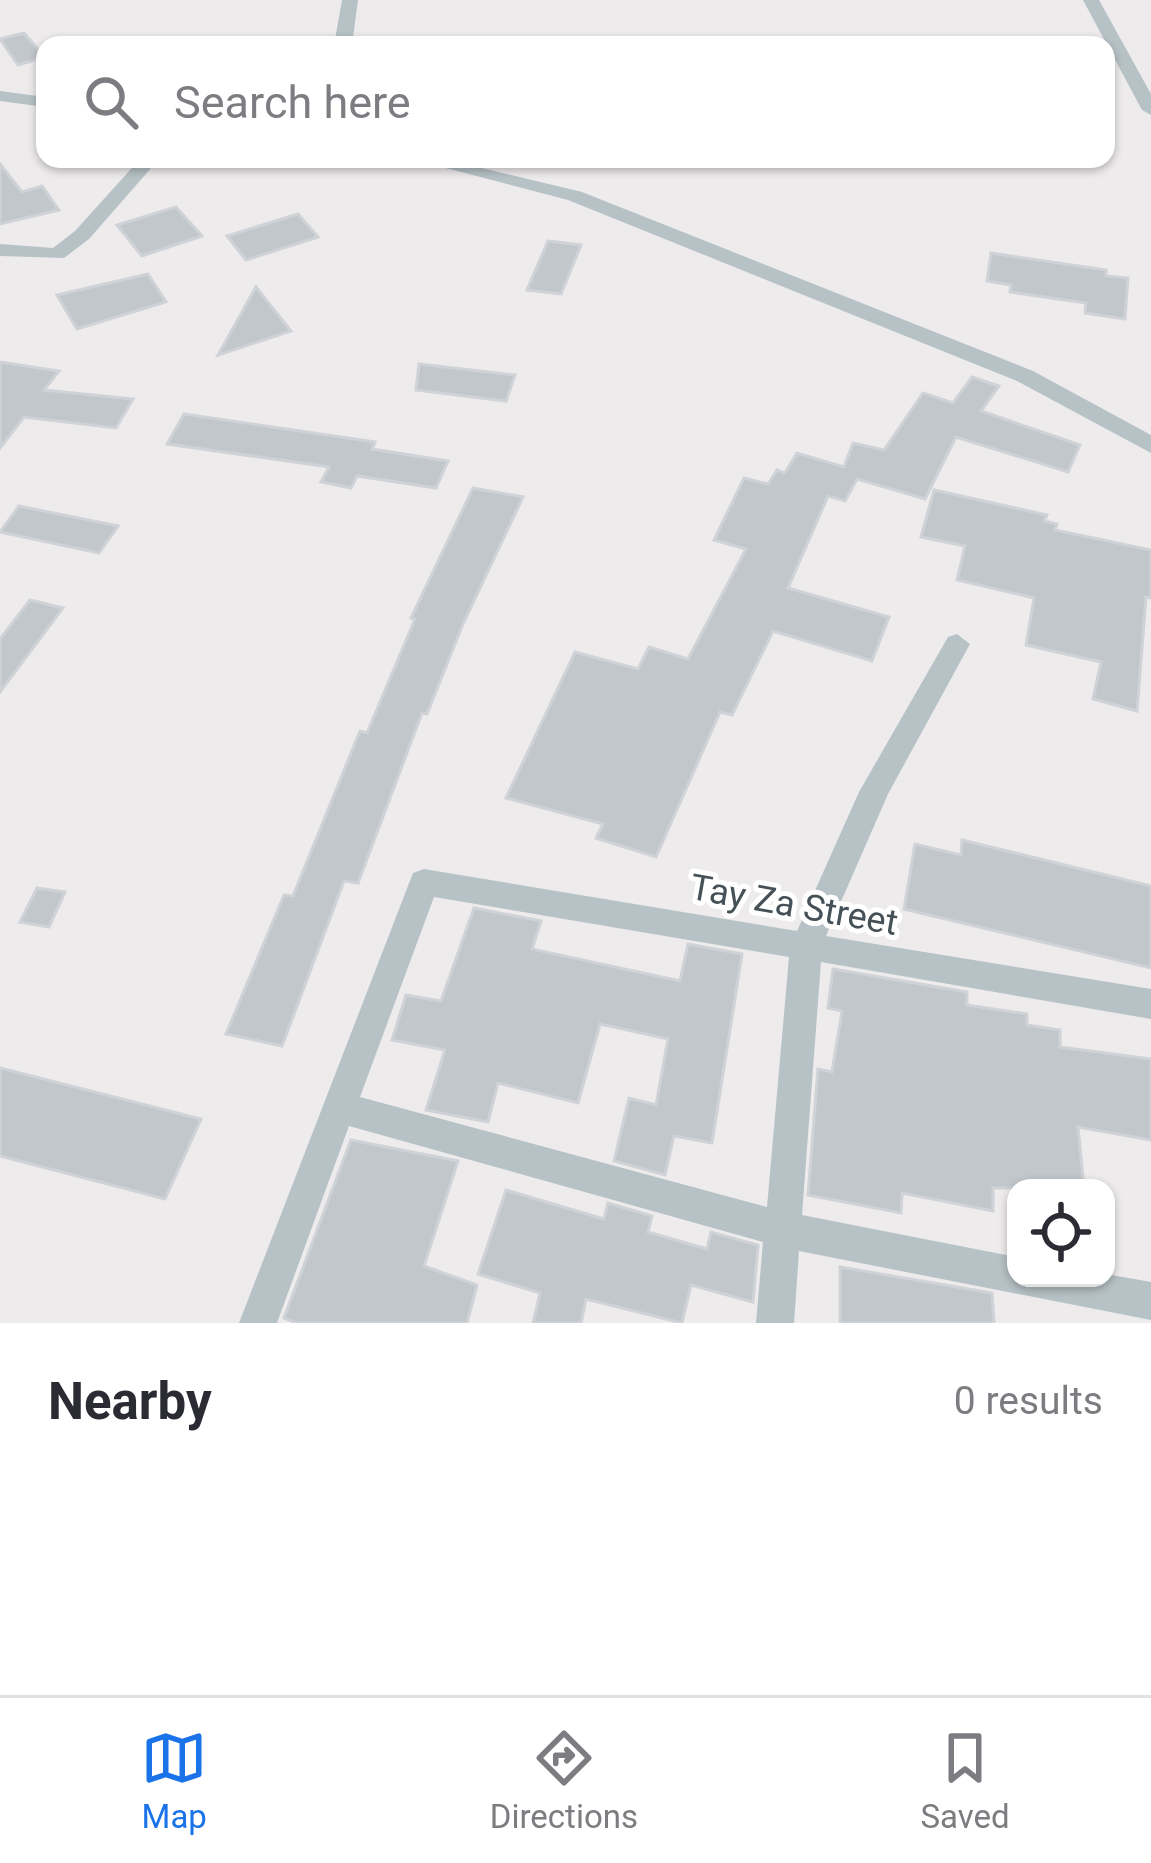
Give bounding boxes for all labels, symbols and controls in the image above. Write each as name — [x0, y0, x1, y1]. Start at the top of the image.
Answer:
search box — [36, 36, 1115, 168]
icon: search — [78, 69, 144, 135]
text: Search here — [174, 76, 411, 129]
street label: Tay Za Street — [687, 866, 901, 944]
map controls — [1007, 1179, 1115, 1287]
button: locate — [1007, 1179, 1115, 1287]
text: Nearby — [48, 1372, 212, 1431]
text: 0 results — [954, 1378, 1103, 1424]
tab: Map — [141, 1725, 207, 1836]
tab: Directions — [490, 1725, 638, 1836]
tab: Saved — [921, 1725, 1010, 1836]

